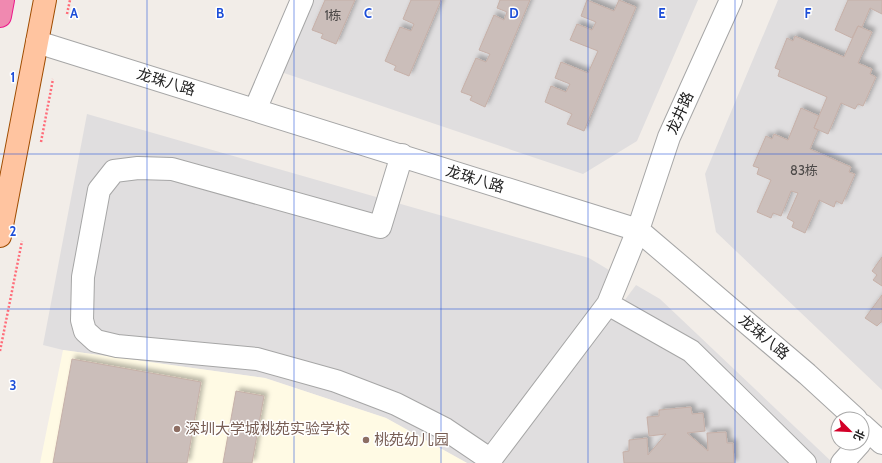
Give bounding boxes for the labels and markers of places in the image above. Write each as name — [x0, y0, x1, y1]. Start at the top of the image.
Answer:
place label: 深圳大学城桃苑实验学校 — [185, 420, 350, 438]
marker: 深圳大学城桃苑实验学校 — [172, 424, 182, 434]
place label: 桃苑幼儿园 — [374, 431, 449, 449]
marker: 桃苑幼儿园 — [361, 435, 371, 445]

